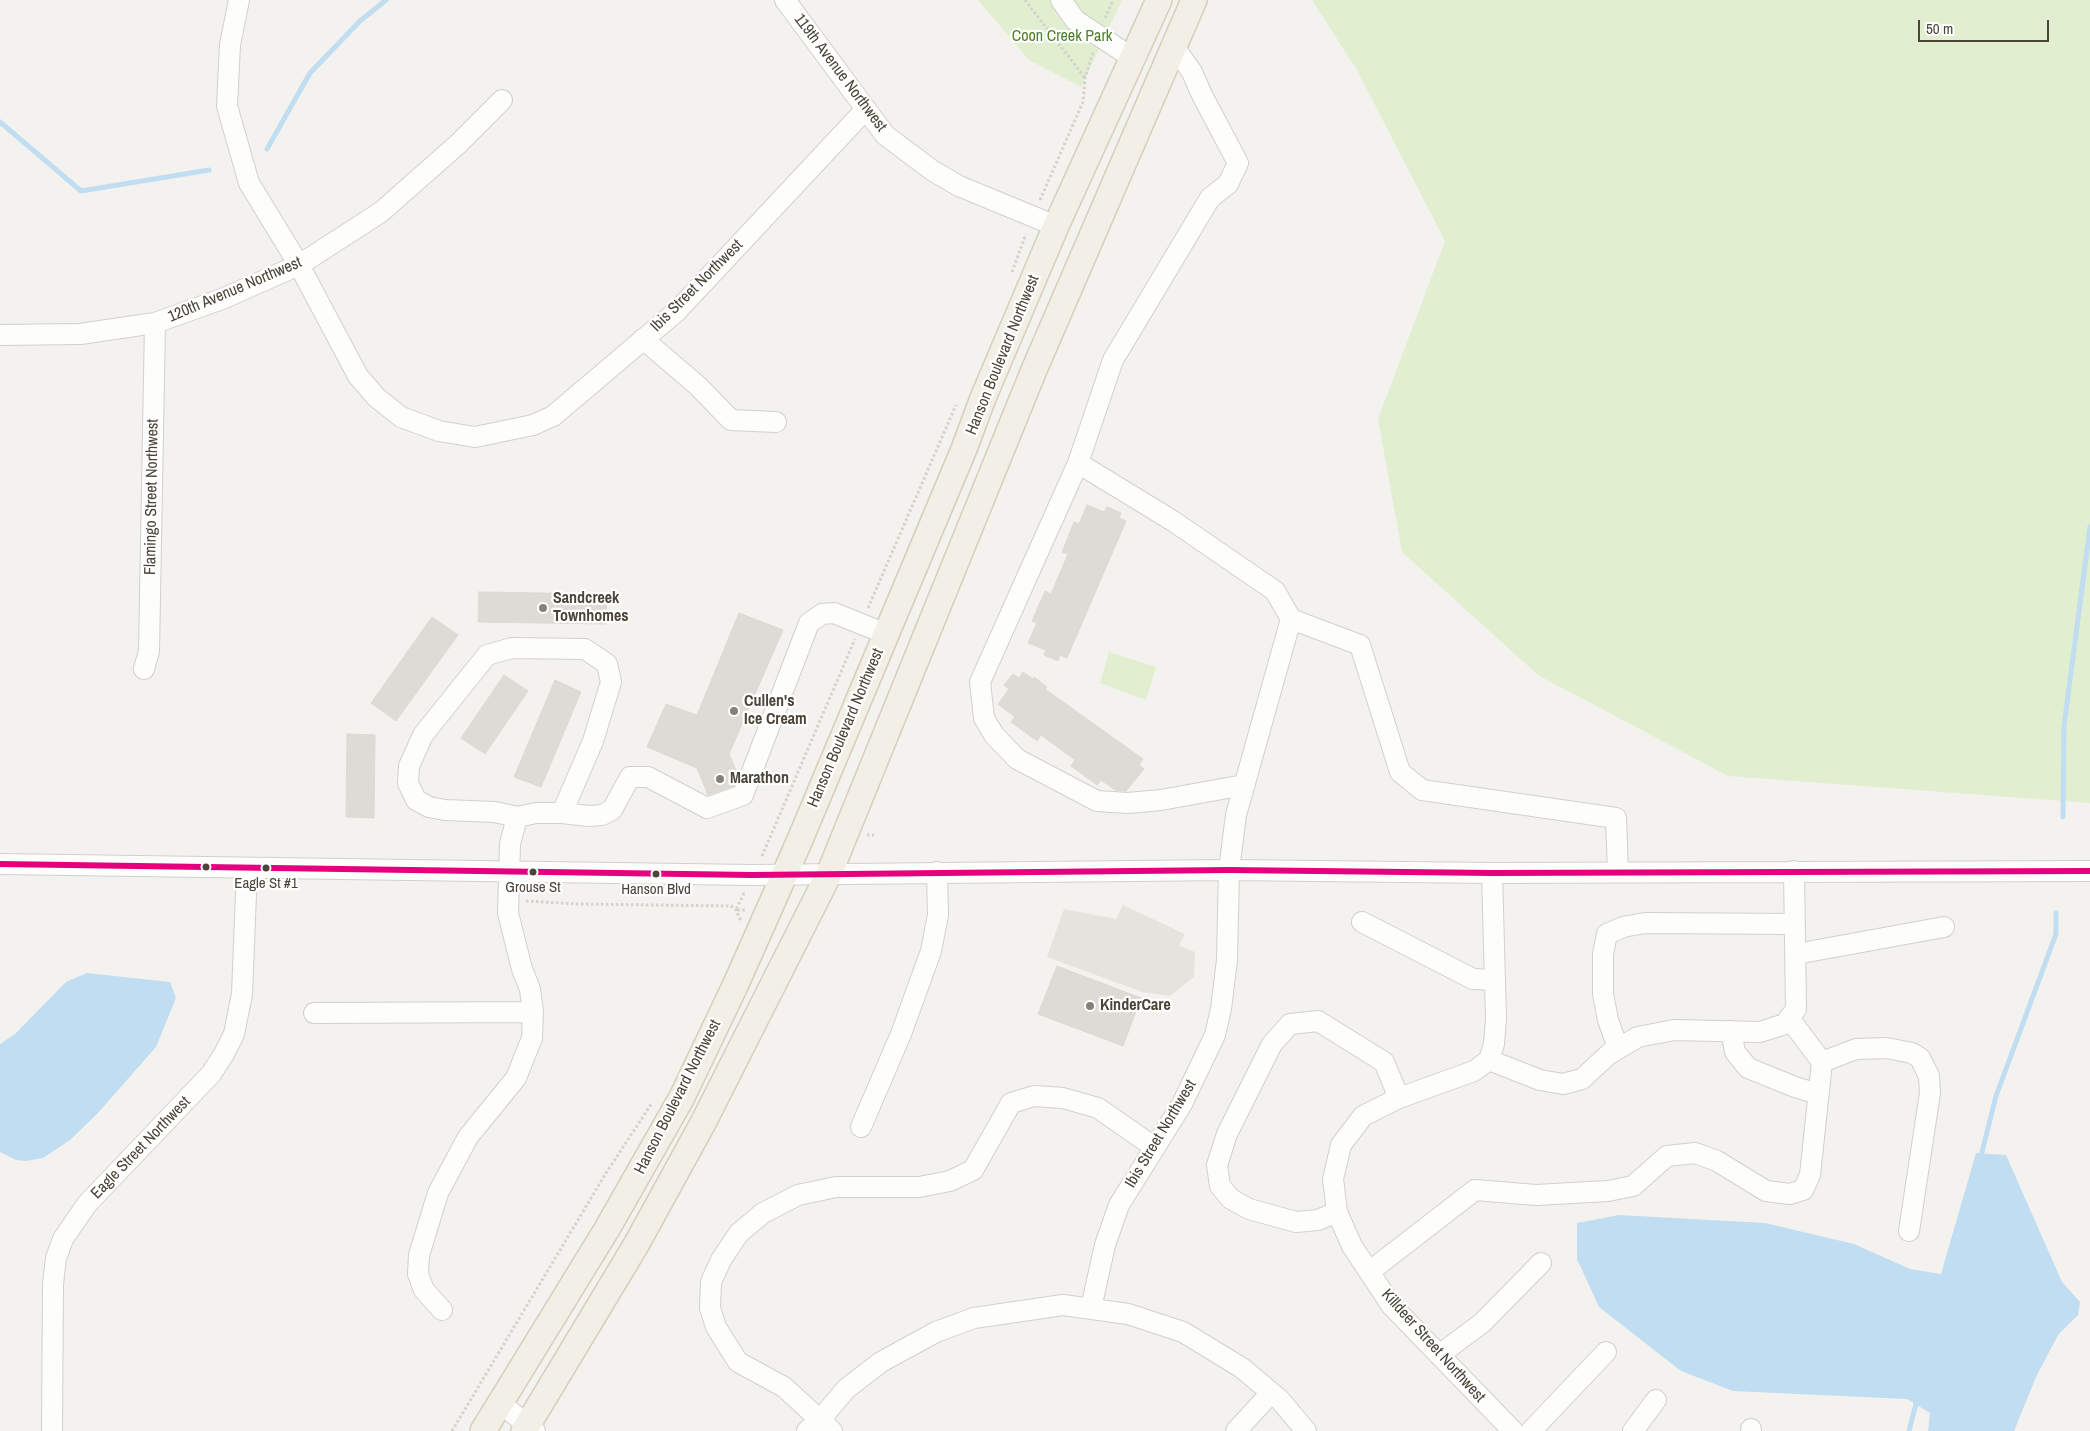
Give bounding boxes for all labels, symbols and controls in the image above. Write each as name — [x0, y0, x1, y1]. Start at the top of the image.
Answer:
street label: 119th Avenue Northwest — [789, 10, 891, 136]
scale bar — [1920, 10, 2051, 42]
text: 50 m — [1926, 18, 1953, 39]
park label: Coon Creek Park — [1012, 27, 1112, 47]
street label: Ibis Street Northwest — [647, 236, 747, 336]
street label: 120th Avenue Northwest — [165, 253, 305, 327]
street label: Hanson Boulevard Northwest — [962, 272, 1044, 438]
street label: Flamingo Street Northwest — [141, 419, 163, 575]
place label: Sandcreek Townhomes — [553, 589, 629, 627]
marker: Sandcreek Townhomes — [537, 602, 549, 614]
street label: Hanson Boulevard Northwest — [804, 646, 888, 810]
place label: Cullen's Ice Cream — [744, 692, 807, 730]
marker: Cullen's Ice Cream — [728, 705, 740, 717]
place label: Marathon — [730, 769, 789, 789]
marker: Marathon — [714, 773, 726, 785]
unlabelled marker — [201, 862, 211, 872]
marker: Eagle St #1 — [261, 863, 271, 873]
marker: Grouse St — [528, 867, 538, 877]
marker: Hanson Blvd — [651, 869, 661, 879]
place label: Eagle St #1 — [234, 875, 298, 893]
place label: Grouse St — [505, 879, 561, 897]
place label: Hanson Blvd — [621, 881, 691, 899]
place label: KinderCare — [1100, 996, 1171, 1016]
marker: KinderCare — [1084, 1000, 1096, 1012]
street label: Hanson Boulevard Northwest — [631, 1017, 725, 1177]
street label: Ibis Street Northwest — [1121, 1077, 1201, 1191]
street label: Eagle Street Northwest — [87, 1093, 195, 1203]
street label: Killdeer Street Northwest — [1377, 1285, 1489, 1407]

